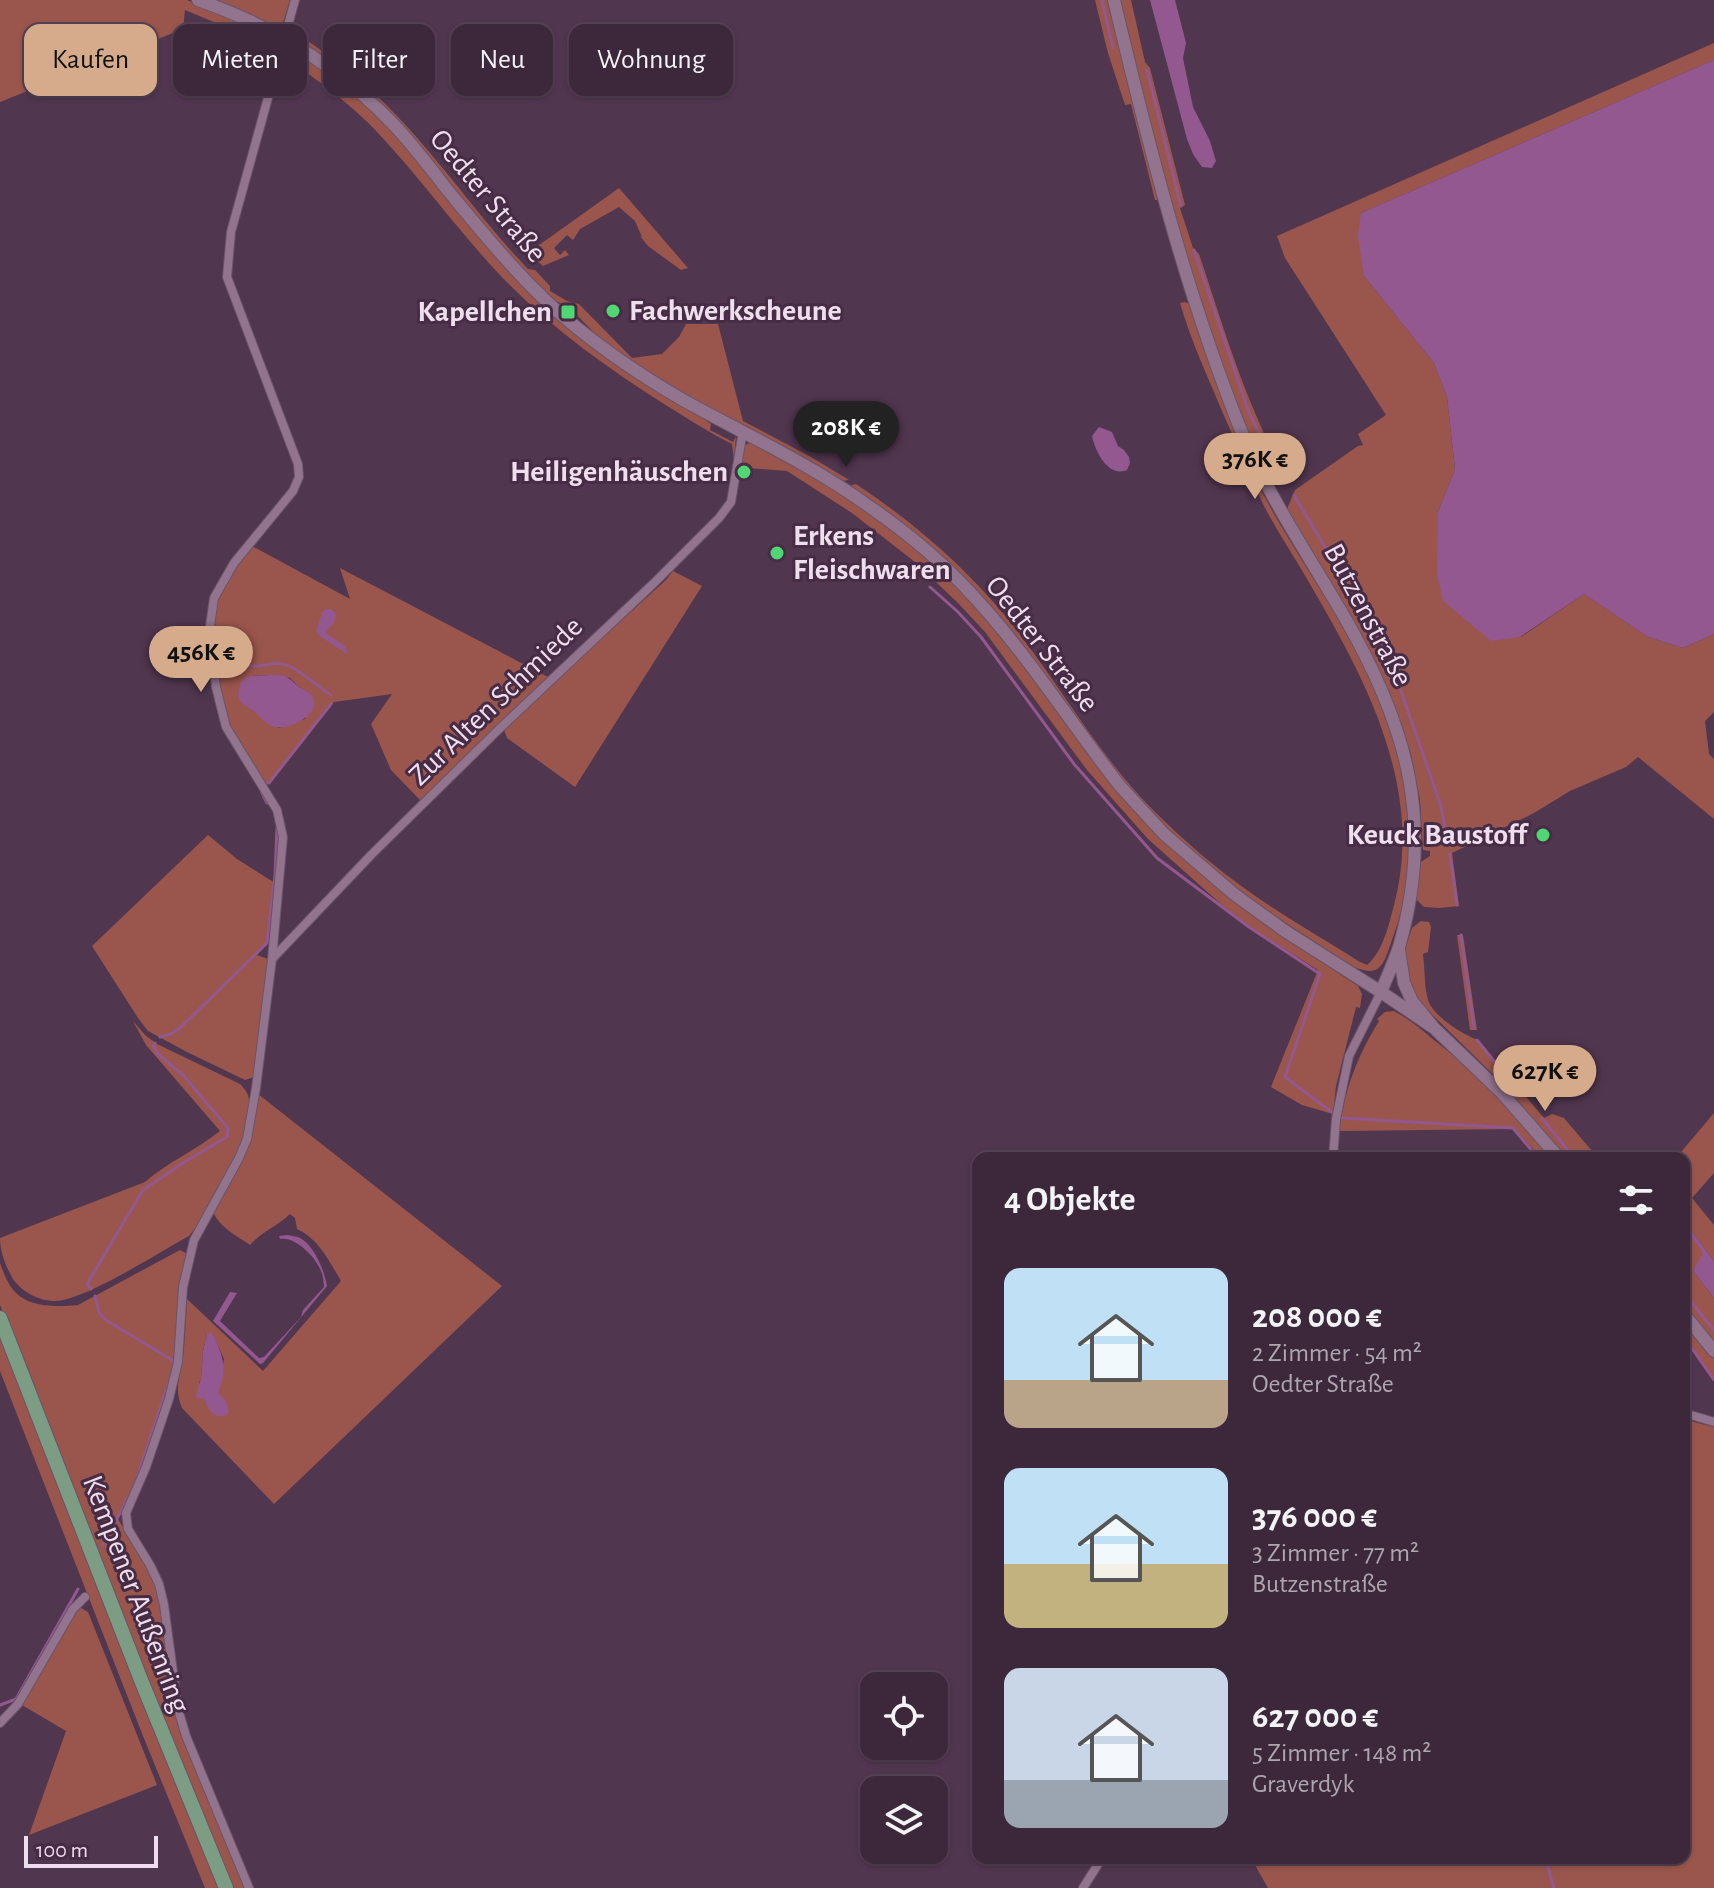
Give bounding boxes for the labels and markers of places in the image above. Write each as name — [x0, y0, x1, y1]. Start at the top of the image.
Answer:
place label: Fachwerkscheune — [629, 296, 842, 326]
place label: Kapellchen — [418, 297, 552, 327]
marker: Fachwerkscheune — [604, 302, 622, 320]
marker: Kapellchen — [559, 303, 577, 321]
pin: 208K € — [781, 401, 911, 469]
pin: 376K € — [1190, 433, 1320, 501]
place label: Heiligenhäuschen — [510, 457, 728, 487]
marker: Heiligenhäuschen — [735, 463, 753, 481]
place label: Erkens Fleischwaren — [793, 521, 951, 585]
marker: Erkens Fleischwaren — [768, 544, 786, 562]
pin: 456K € — [136, 626, 266, 694]
place label: Keuck Baustoff — [1347, 820, 1529, 850]
marker: Keuck Baustoff — [1534, 826, 1552, 844]
pin: 627K € — [1480, 1045, 1610, 1113]

